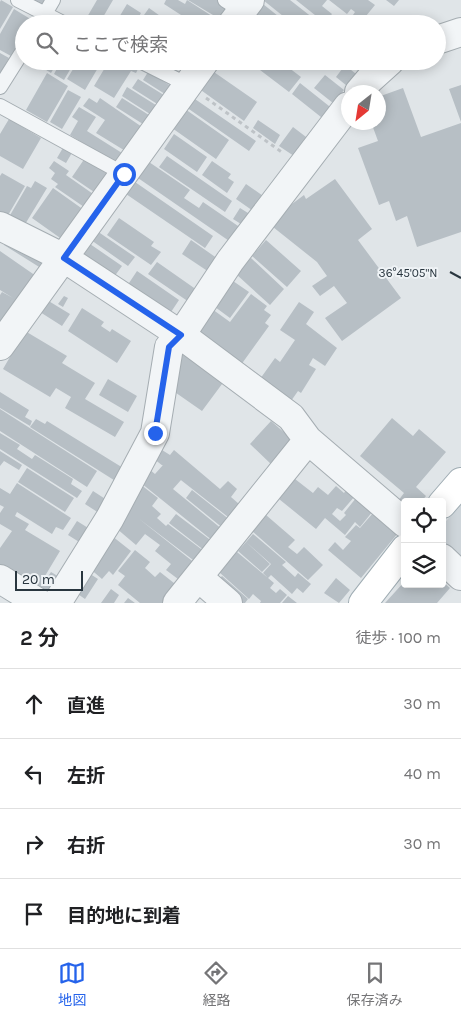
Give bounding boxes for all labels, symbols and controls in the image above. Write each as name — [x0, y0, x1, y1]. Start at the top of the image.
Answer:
search box — [15, 15, 446, 70]
icon: search — [33, 29, 61, 57]
text: ここで検索 — [73, 34, 168, 56]
north arrow — [341, 85, 386, 130]
route start — [113, 163, 136, 186]
text: 36°45'05"N — [379, 266, 437, 280]
route end — [144, 422, 167, 445]
map controls — [401, 498, 446, 588]
button: locate — [401, 498, 446, 543]
button: layers — [401, 543, 446, 588]
scale bar — [15, 568, 82, 591]
text: 20 m — [22, 571, 55, 588]
text: 2 分 — [20, 626, 59, 650]
text: 徒歩 · 100 m — [355, 628, 441, 647]
icon: ahead — [20, 690, 48, 718]
text: 30 m — [403, 694, 441, 713]
text: 直進 — [67, 695, 105, 717]
icon: left — [20, 760, 48, 788]
text: 40 m — [404, 764, 441, 783]
text: 左折 — [67, 765, 105, 787]
icon: right — [20, 830, 48, 858]
text: 30 m — [403, 834, 441, 853]
text: 右折 — [67, 835, 105, 857]
icon: arrive — [20, 900, 48, 928]
text: 目的地に到着 — [67, 905, 181, 927]
tab: 地図 — [58, 959, 86, 1009]
tab: 経路 — [202, 959, 230, 1009]
tab: 保存済み — [347, 959, 403, 1009]

